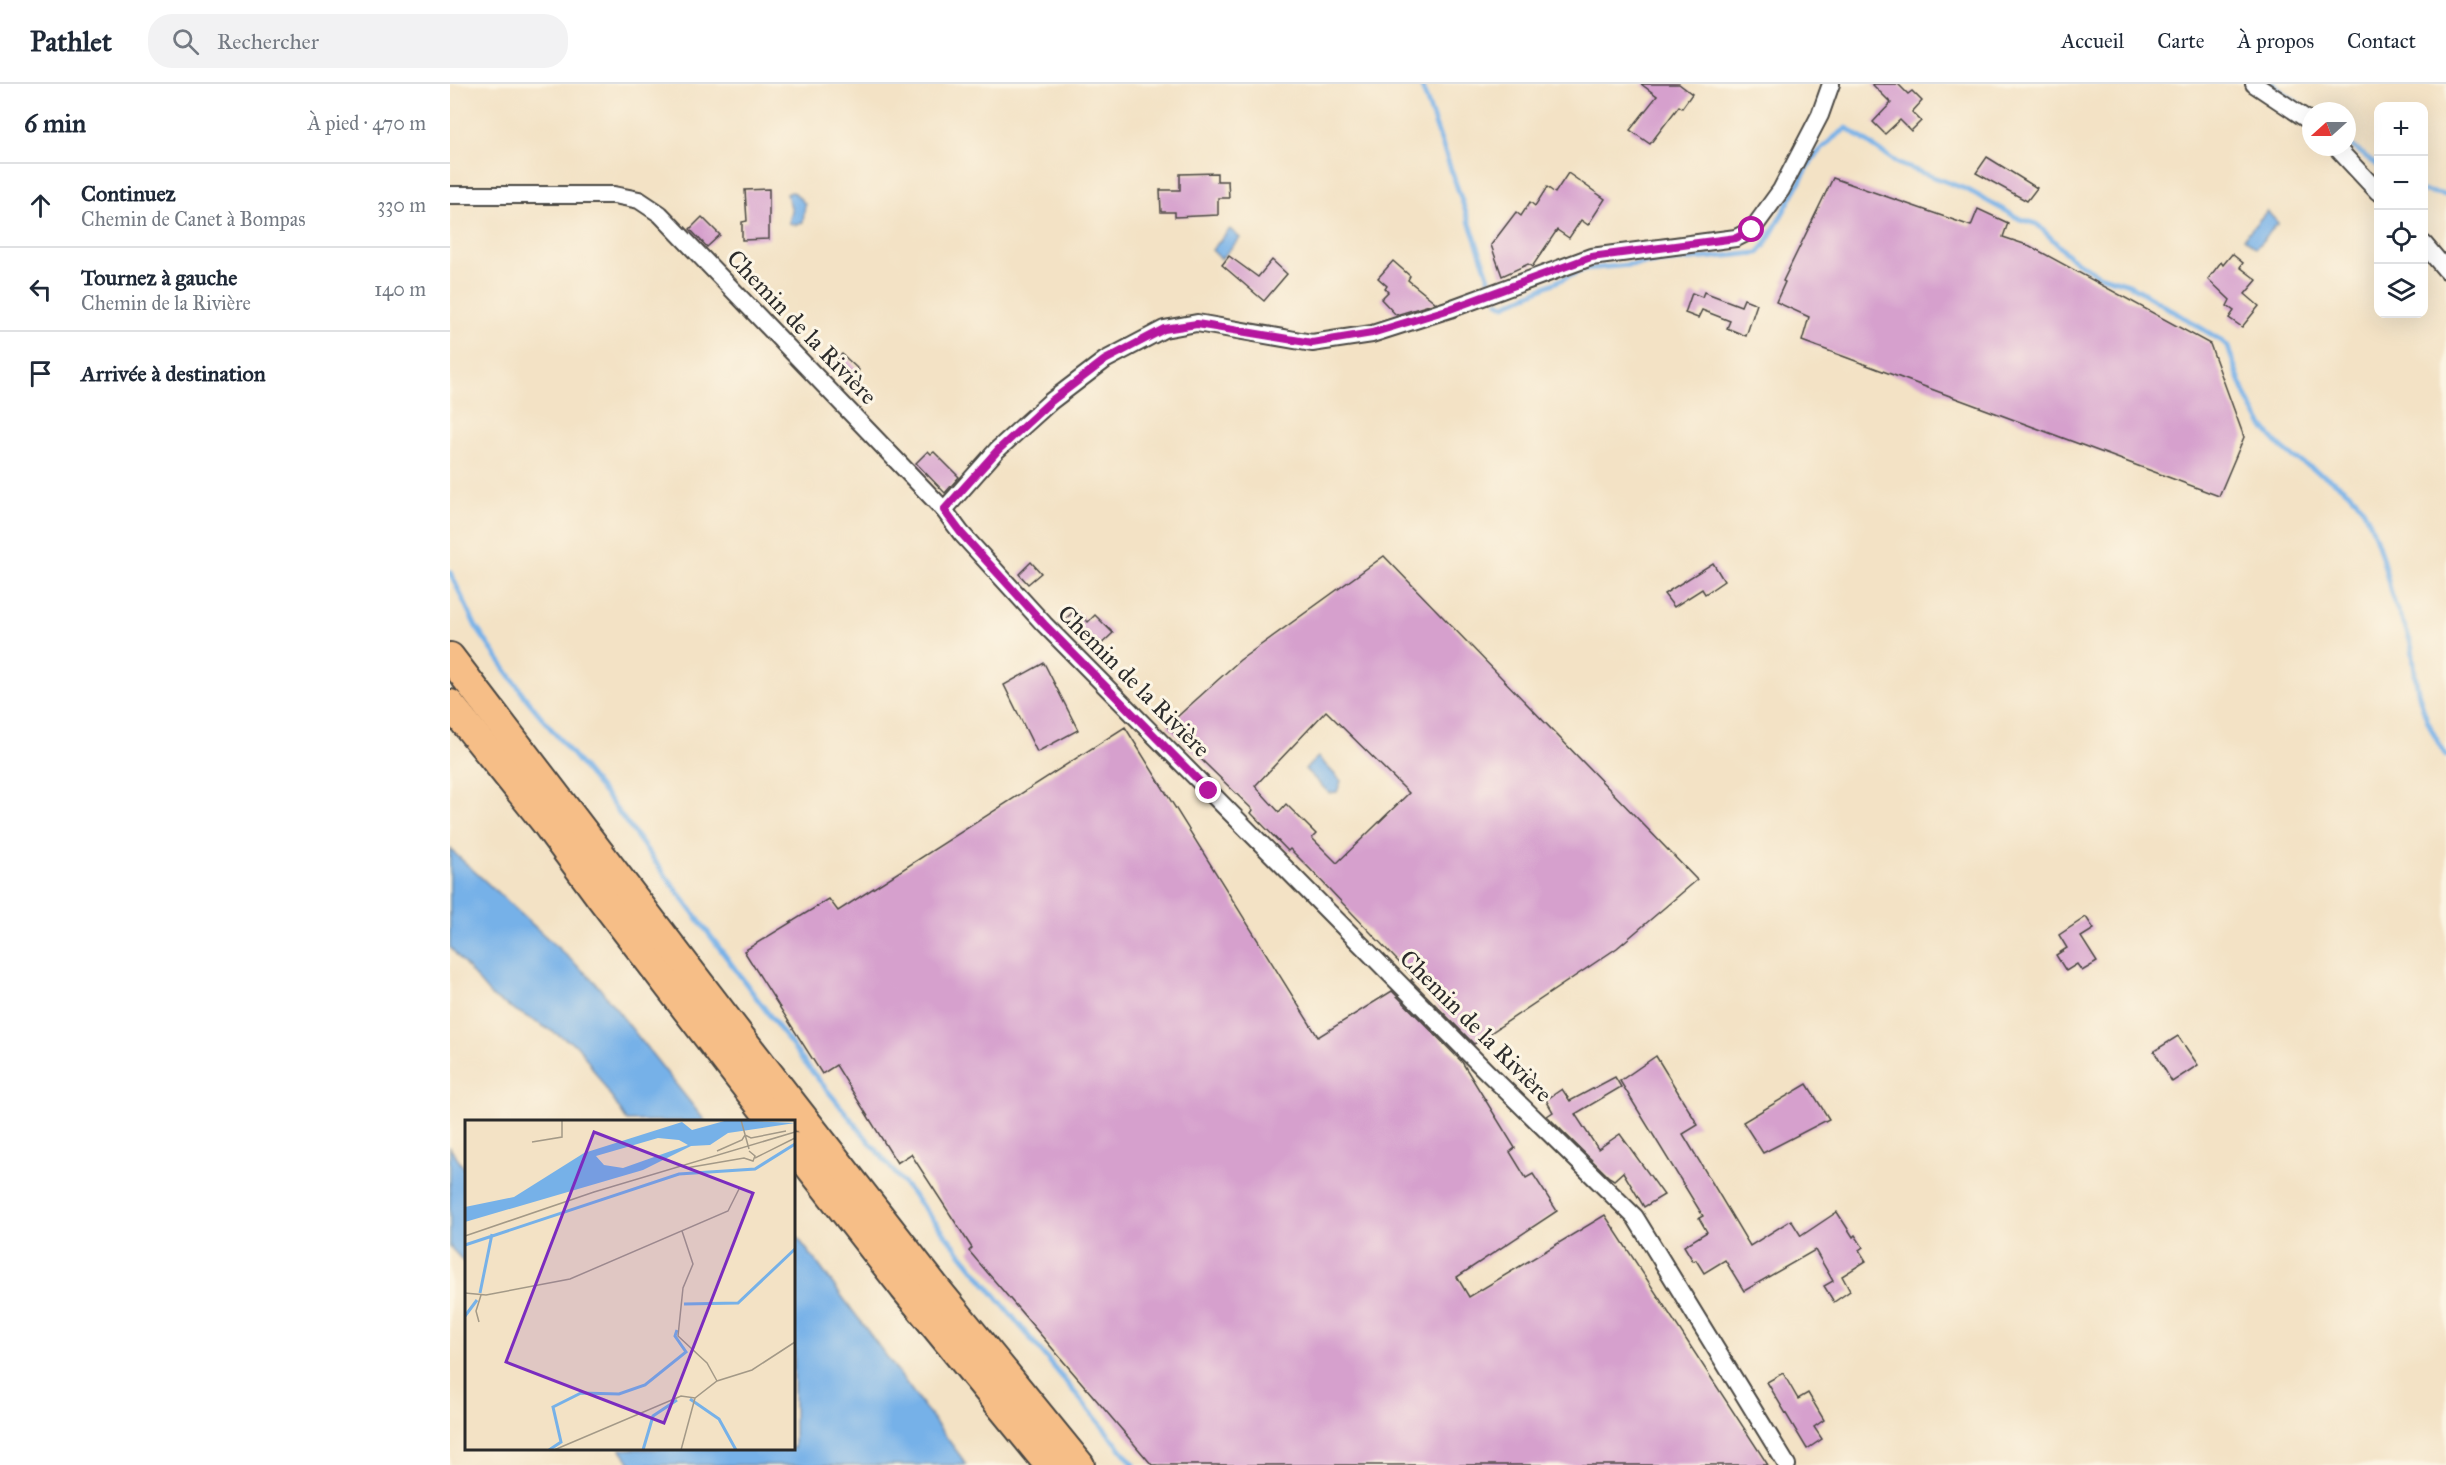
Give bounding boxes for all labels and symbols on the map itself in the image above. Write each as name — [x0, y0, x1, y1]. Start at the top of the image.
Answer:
north arrow — [2302, 102, 2356, 156]
route start — [1738, 216, 1764, 242]
street label: Chemin de la Rivière — [720, 243, 884, 411]
street label: Chemin de la Rivière — [1051, 598, 1217, 764]
route end — [1195, 777, 1221, 803]
street label: Chemin de la Rivière — [1393, 943, 1559, 1109]
inset map — [465, 1120, 795, 1450]

